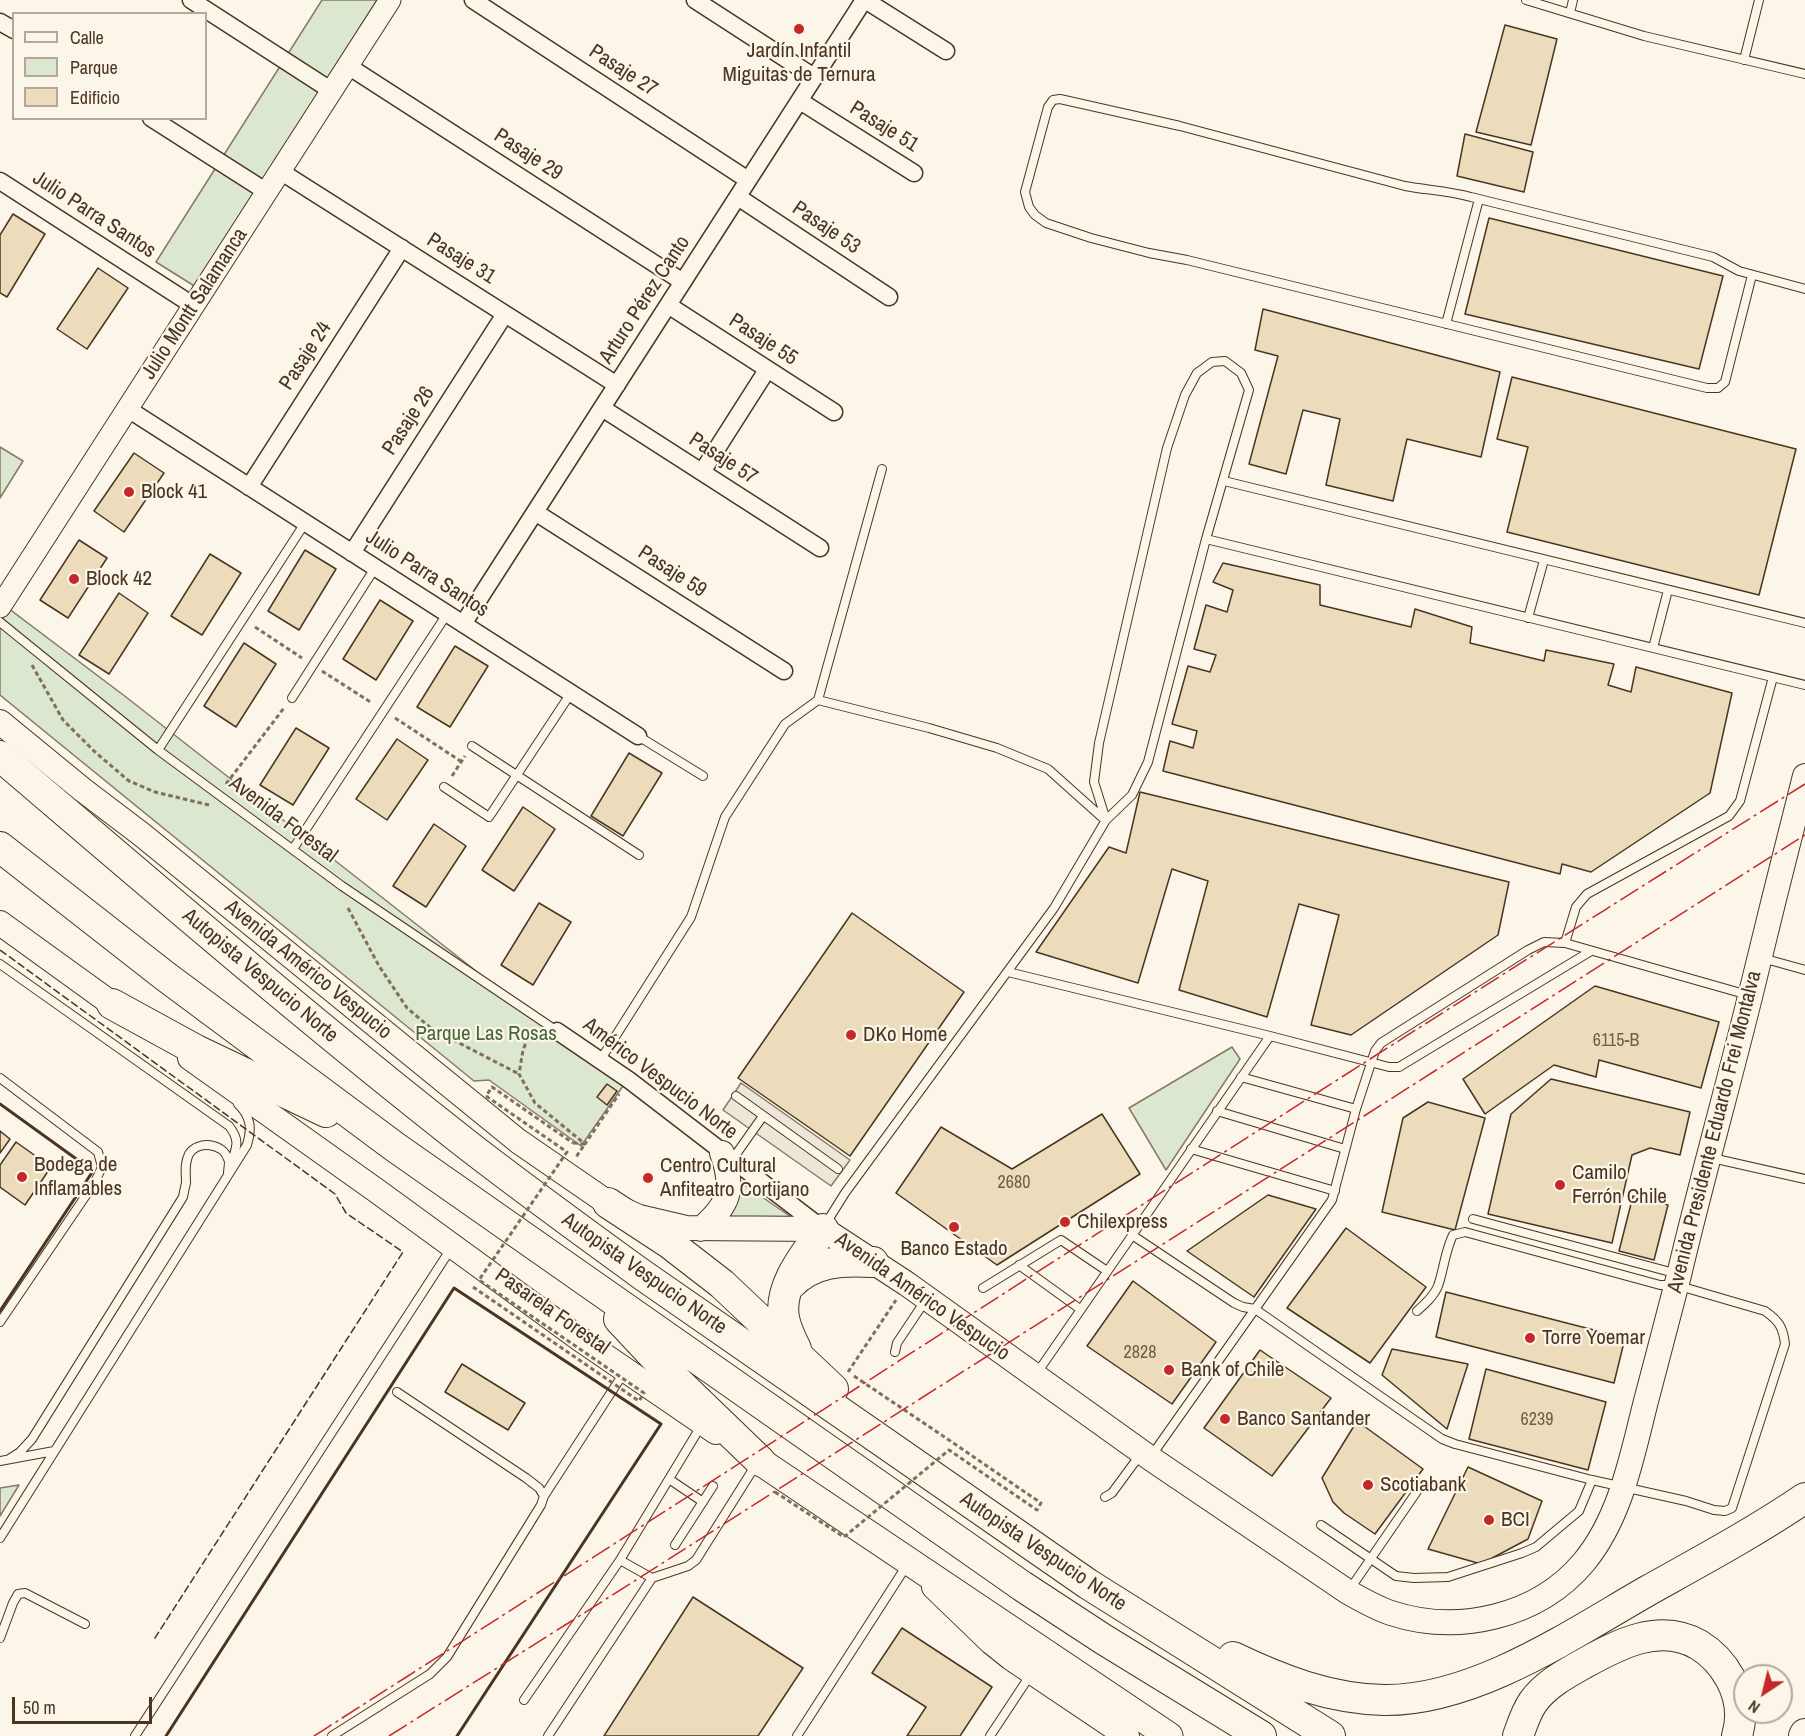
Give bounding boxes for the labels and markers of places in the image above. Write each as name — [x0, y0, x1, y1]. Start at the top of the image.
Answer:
marker: Jardín Infantil Miguitas de Ternura — [792, 22, 806, 36]
place label: Jardín Infantil Miguitas de Ternura — [722, 38, 876, 88]
place label: Block 41 — [141, 479, 207, 505]
marker: Block 41 — [122, 485, 136, 499]
place label: Block 42 — [86, 566, 152, 592]
marker: Block 42 — [67, 572, 81, 586]
place label: DKo Home — [863, 1022, 947, 1048]
marker: DKo Home — [844, 1028, 858, 1042]
place label: Bodega de Inflamables — [34, 1152, 122, 1202]
place label: Centro Cultural Anfiteatro Cortijano — [660, 1153, 809, 1203]
place label: Camilo Ferrón Chile — [1572, 1160, 1667, 1210]
marker: Bodega de Inflamables — [15, 1170, 29, 1184]
marker: Centro Cultural Anfiteatro Cortijano — [641, 1171, 655, 1185]
marker: Camilo Ferrón Chile — [1553, 1178, 1567, 1192]
place label: Chilexpress — [1077, 1209, 1168, 1235]
marker: Chilexpress — [1058, 1215, 1072, 1229]
marker: Banco Estado — [947, 1220, 961, 1234]
place label: Banco Estado — [900, 1236, 1008, 1262]
place label: Torre Yoemar — [1542, 1325, 1645, 1351]
marker: Torre Yoemar — [1523, 1331, 1537, 1345]
place label: Bank of Chile — [1181, 1357, 1284, 1383]
marker: Bank of Chile — [1162, 1363, 1176, 1377]
place label: Banco Santander — [1237, 1406, 1370, 1432]
marker: Banco Santander — [1218, 1412, 1232, 1426]
place label: Scotiabank — [1380, 1472, 1466, 1498]
marker: Scotiabank — [1361, 1478, 1375, 1492]
place label: BCI — [1501, 1507, 1530, 1533]
marker: BCI — [1482, 1513, 1496, 1527]

